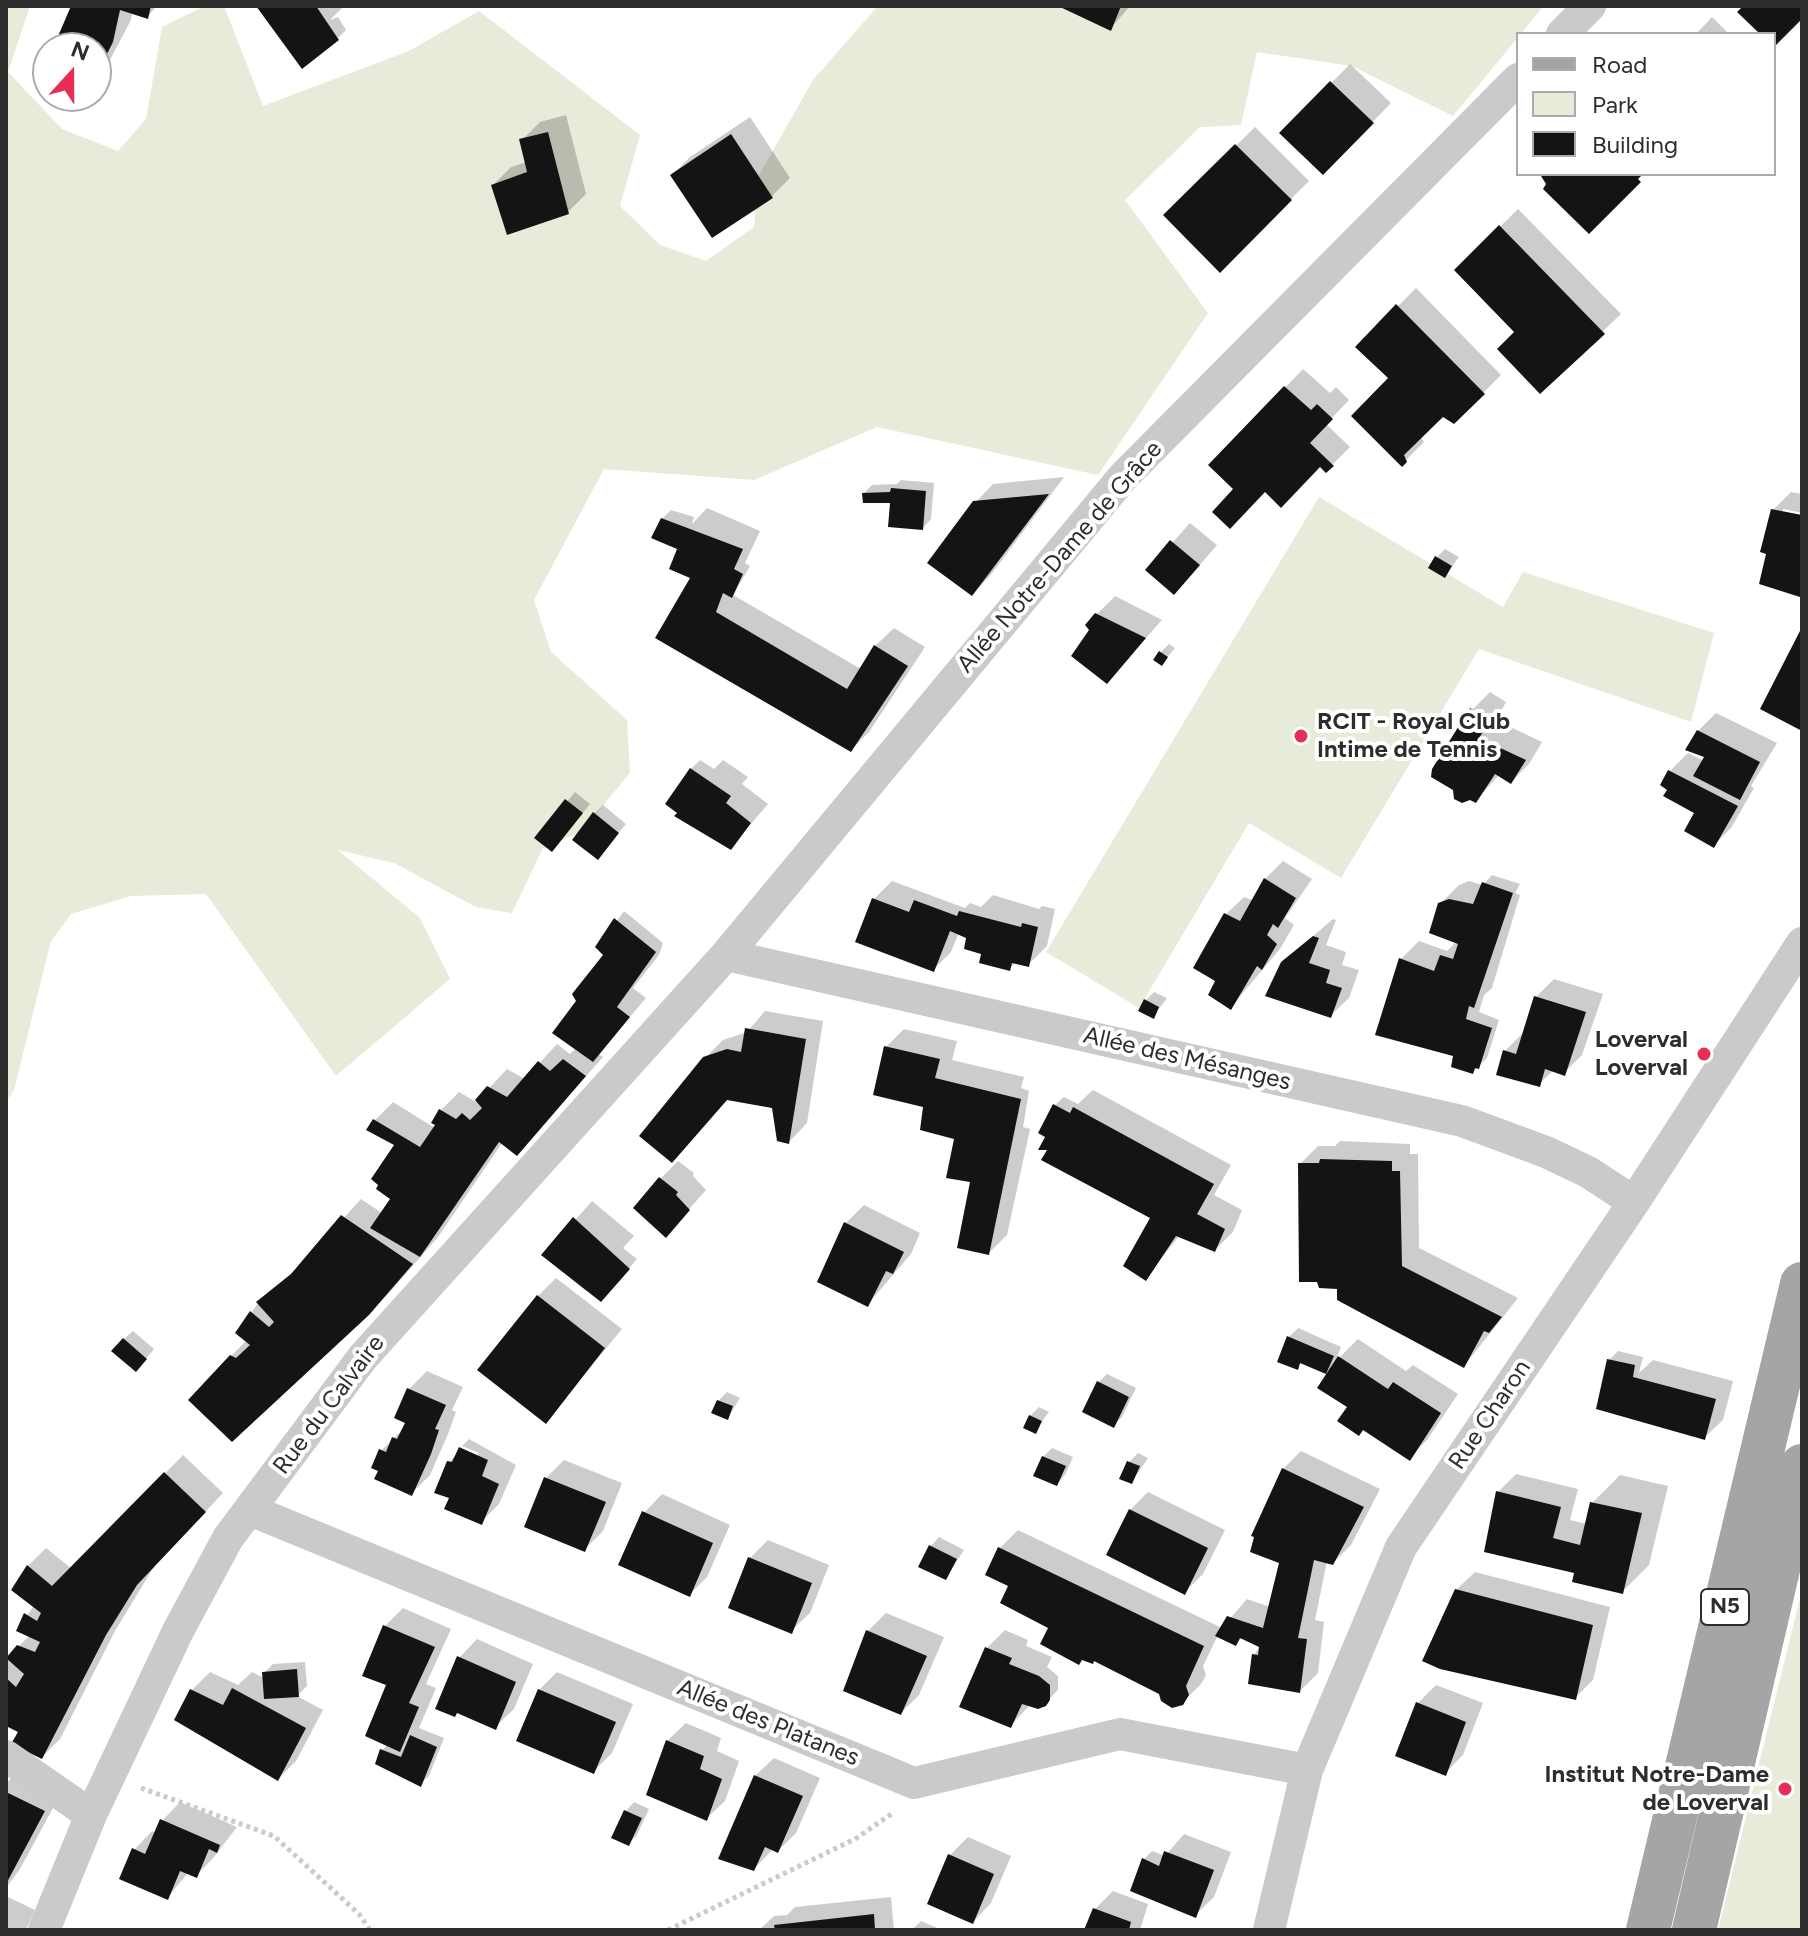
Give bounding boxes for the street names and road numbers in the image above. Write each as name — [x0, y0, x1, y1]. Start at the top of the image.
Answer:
street label: Allée Notre-Dame de Grâce — [951, 435, 1169, 679]
street label: Allée des Mésanges — [1081, 1021, 1293, 1097]
street label: Rue du Calvaire — [267, 1330, 391, 1480]
street label: Rue Charon — [1443, 1355, 1537, 1475]
road number: N5 — [1701, 1589, 1749, 1625]
street label: Allée des Platanes — [673, 1673, 863, 1773]

